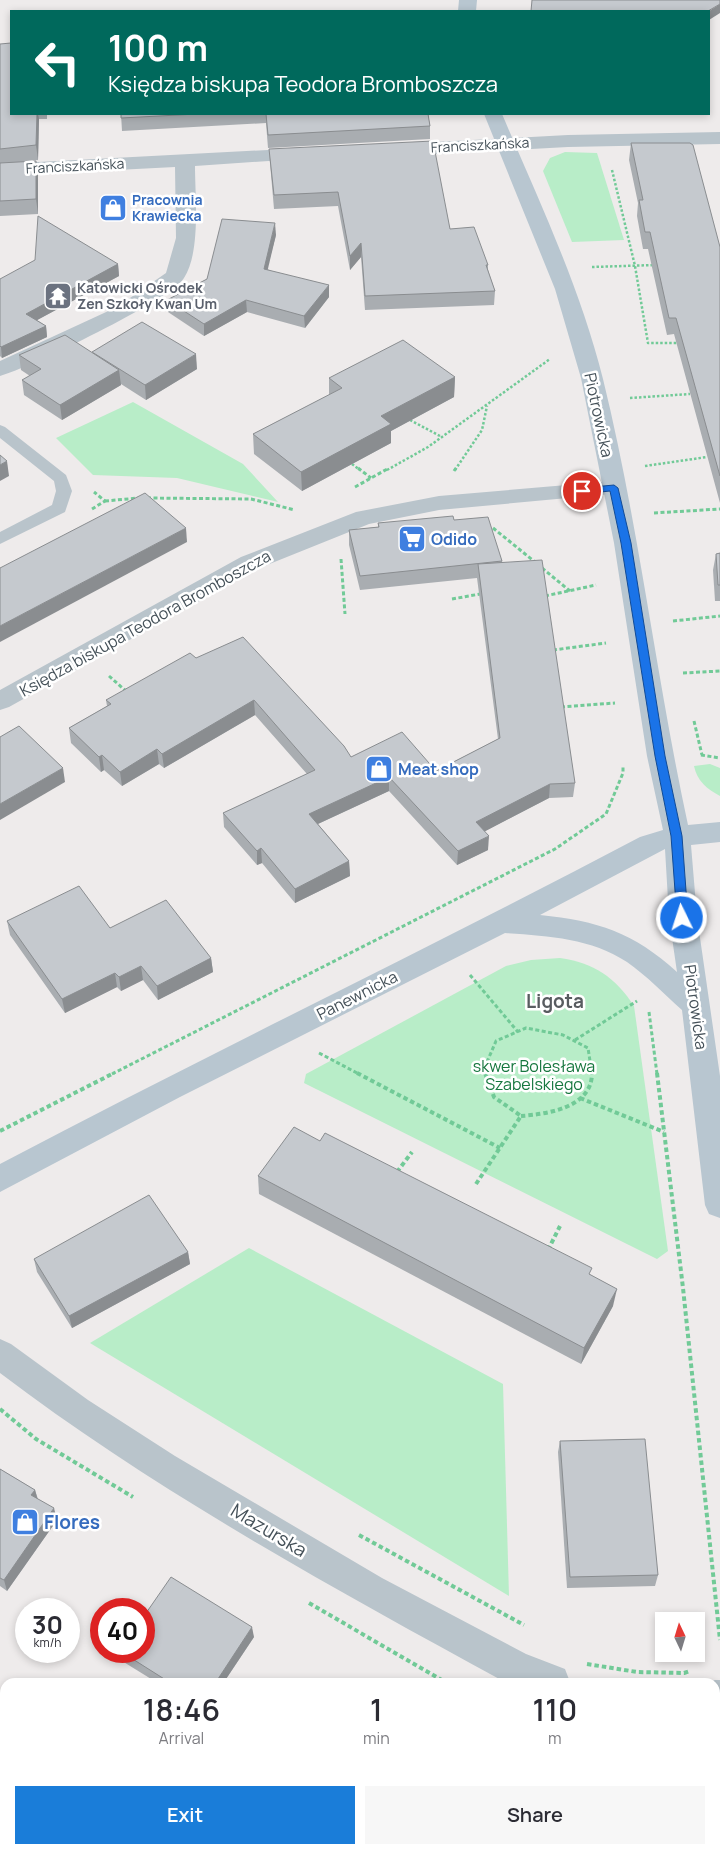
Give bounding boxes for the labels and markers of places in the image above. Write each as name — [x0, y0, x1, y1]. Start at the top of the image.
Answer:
place label: Pracownia Krawiecka — [132, 190, 203, 225]
shop icon: Pracownia Krawiecka — [98, 193, 128, 223]
place label: Katowicki Ośrodek Zen Szkoły Kwan Um — [77, 278, 217, 313]
temple icon: Katowicki Ośrodek Zen Szkoły Kwan Um — [43, 281, 73, 311]
pin — [561, 470, 603, 512]
supermarket icon: Odido — [397, 524, 427, 554]
place label: Odido — [431, 528, 477, 550]
shop icon: Meat shop — [364, 754, 394, 784]
place label: Meat shop — [398, 758, 479, 780]
shop icon: Flores — [10, 1507, 40, 1537]
place label: Flores — [44, 1509, 100, 1535]

